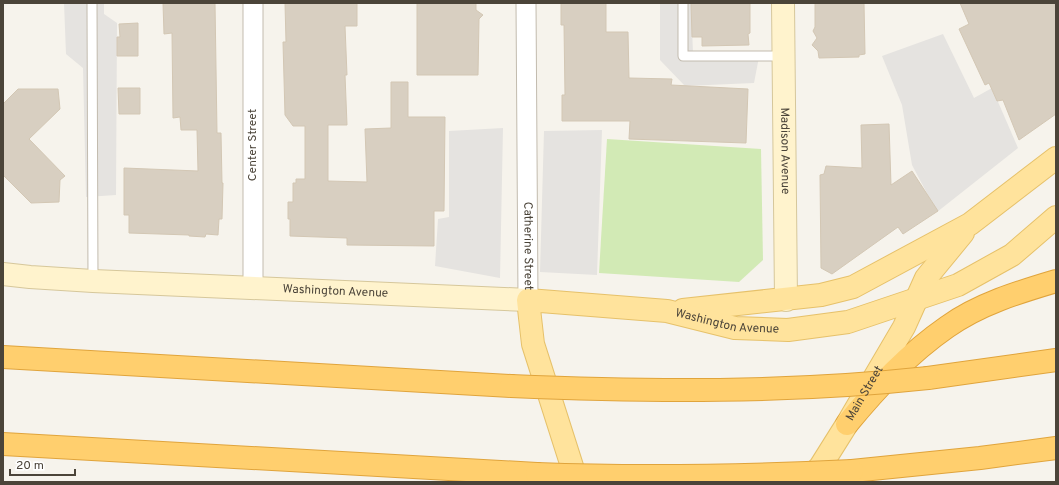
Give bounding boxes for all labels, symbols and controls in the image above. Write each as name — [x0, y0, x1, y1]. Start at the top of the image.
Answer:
street label: Madison Avenue — [776, 107, 793, 195]
street label: Center Street — [245, 109, 261, 181]
street label: Catherine Street — [519, 202, 536, 290]
street label: Washington Avenue — [282, 281, 389, 302]
street label: Washington Avenue — [673, 305, 779, 338]
street label: Main Street — [842, 363, 887, 424]
scale bar — [10, 451, 75, 477]
text: 20 m — [16, 458, 44, 474]

